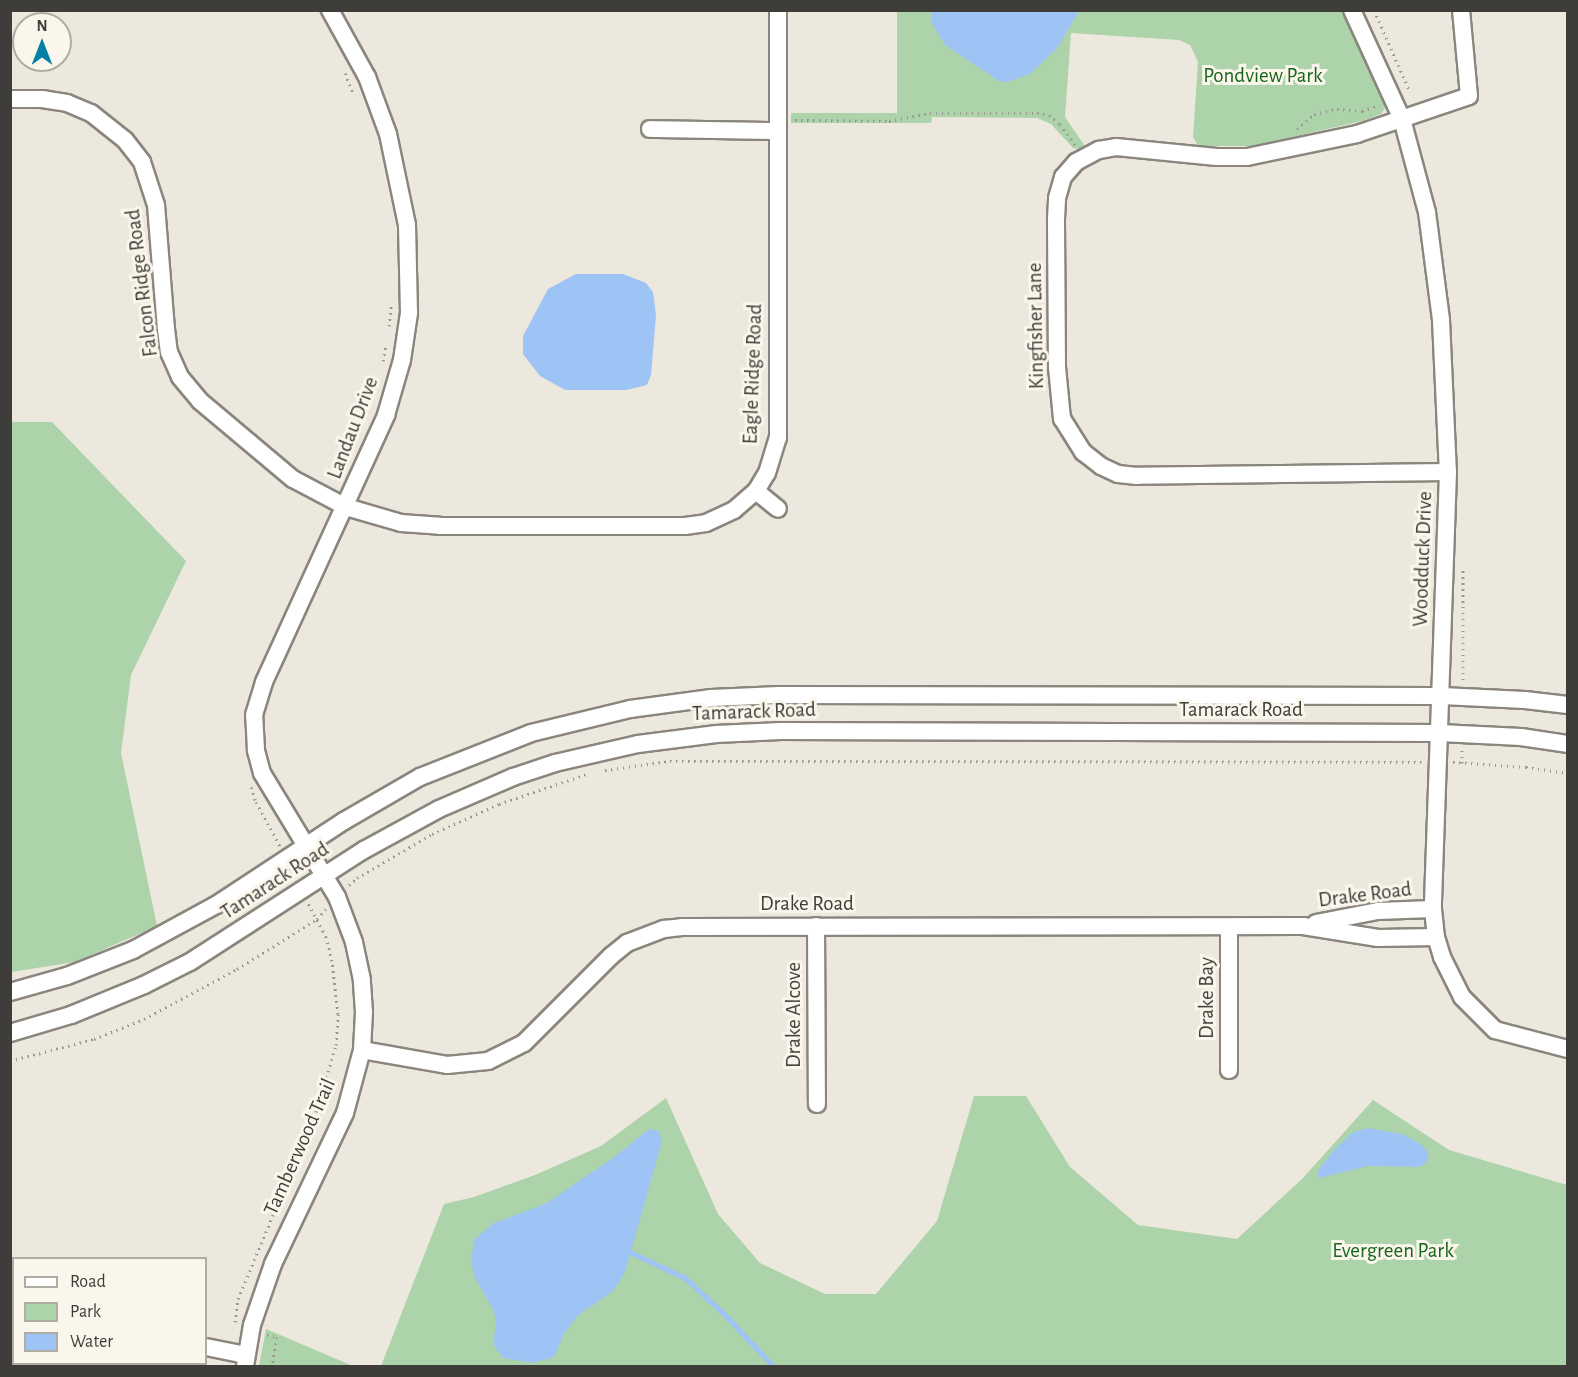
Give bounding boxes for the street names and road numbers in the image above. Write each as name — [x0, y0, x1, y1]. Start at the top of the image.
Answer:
street label: Falcon Ridge Road — [120, 208, 164, 358]
street label: Kingfisher Lane — [1022, 262, 1050, 390]
street label: Eagle Ridge Road — [738, 303, 768, 445]
street label: Landau Drive — [322, 373, 384, 483]
street label: Woodduck Drive — [1408, 491, 1438, 627]
street label: Tamarack Road — [692, 697, 816, 727]
street label: Tamarack Road — [1179, 697, 1303, 723]
street label: Tamarack Road — [216, 837, 334, 925]
street label: Drake Road — [1317, 877, 1413, 913]
street label: Drake Road — [760, 891, 854, 917]
street label: Drake Bay — [1194, 957, 1220, 1039]
street label: Drake Alcove — [781, 962, 807, 1068]
street label: Tamberwood Trail — [259, 1075, 341, 1219]

